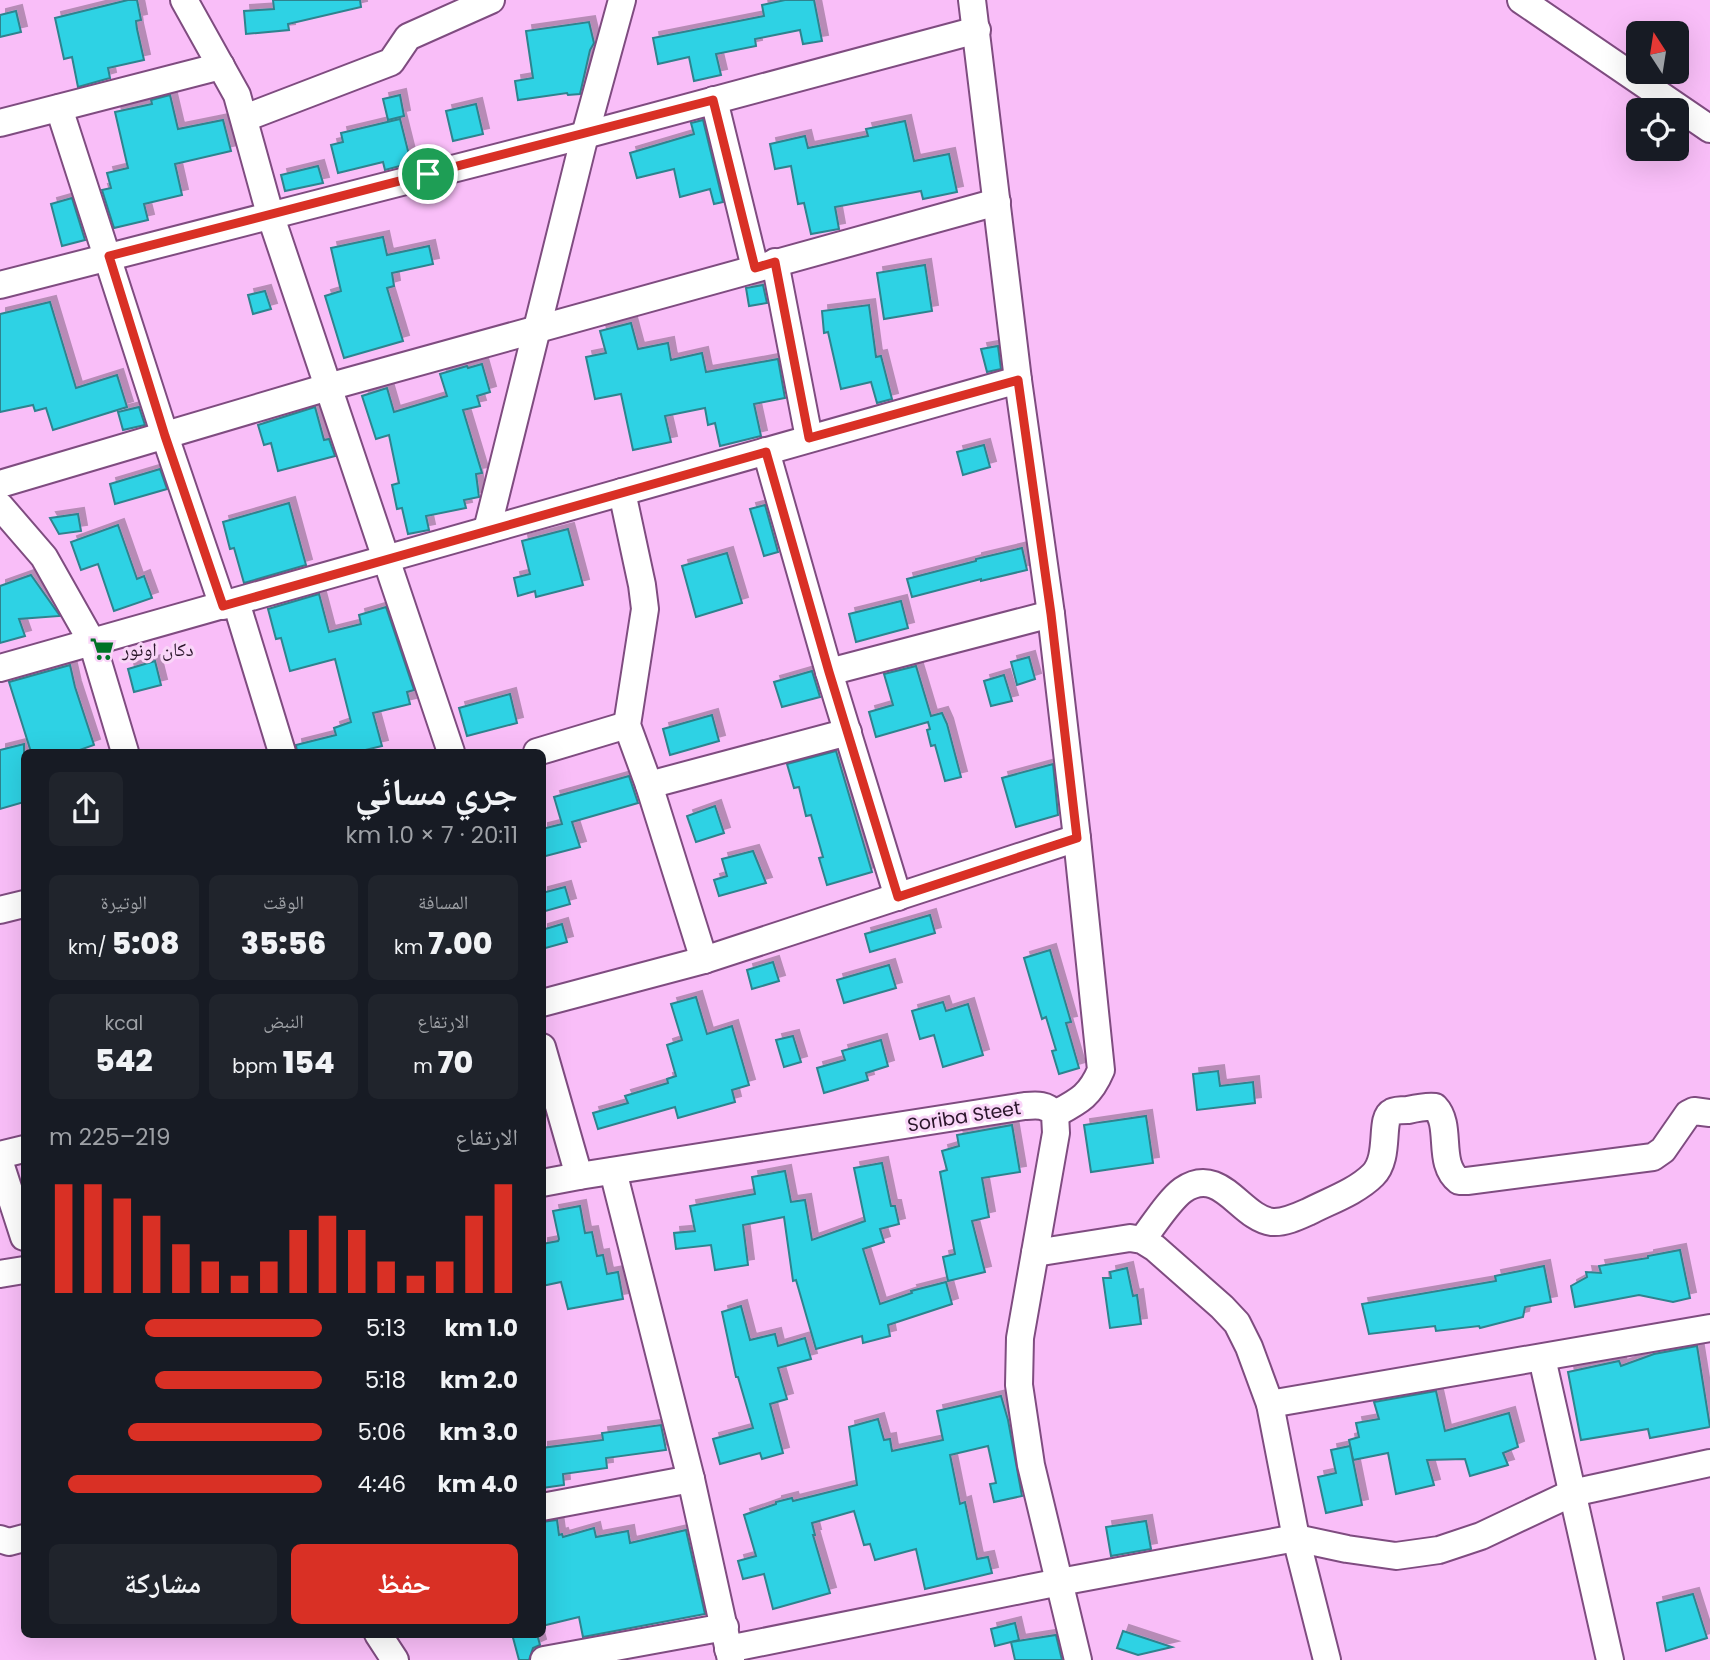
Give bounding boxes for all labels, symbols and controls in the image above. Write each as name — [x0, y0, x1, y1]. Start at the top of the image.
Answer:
north arrow — [1626, 21, 1689, 84]
map controls — [1626, 21, 1689, 161]
button: locate — [1626, 98, 1689, 161]
pin — [398, 144, 458, 204]
icon: arrive — [409, 155, 447, 193]
supermarket icon: دكان اونور — [88, 635, 116, 663]
place label: دكان اونور — [121, 636, 194, 663]
text: جري مسائي — [355, 765, 518, 818]
button: share — [49, 772, 123, 846]
text: 20:11 · 7 × 1.0 km — [346, 819, 518, 851]
text: الوتيرة — [101, 889, 147, 916]
text: الوقت — [263, 889, 304, 916]
text: المسافة — [418, 889, 468, 916]
text: 5:08 — [112, 922, 180, 965]
text: 35:56 — [241, 922, 326, 965]
text: 7.00 — [428, 922, 492, 965]
text: /km — [68, 934, 112, 961]
text: km — [394, 934, 428, 961]
text: النبض — [263, 1008, 304, 1035]
text: الارتفاع — [417, 1008, 469, 1035]
text: kcal — [104, 1010, 143, 1037]
text: 542 — [95, 1039, 153, 1082]
text: 154 — [283, 1041, 335, 1084]
text: 70 — [438, 1041, 473, 1084]
text: bpm — [232, 1053, 283, 1080]
text: m — [413, 1053, 438, 1080]
street label: Soriba Steet — [905, 1094, 1023, 1139]
text: 219–225 m — [49, 1121, 170, 1153]
text: الارتفاع — [455, 1121, 518, 1153]
text: 5:13 — [366, 1312, 406, 1344]
text: 1.0 km — [444, 1312, 518, 1344]
text: 5:18 — [365, 1364, 406, 1396]
text: 2.0 km — [440, 1364, 518, 1396]
text: 5:06 — [358, 1416, 406, 1448]
text: 3.0 km — [439, 1416, 518, 1448]
text: 4:46 — [358, 1468, 406, 1500]
text: 4.0 km — [437, 1468, 518, 1500]
button: مشاركة — [49, 1544, 277, 1624]
button: حفظ — [291, 1544, 518, 1624]

